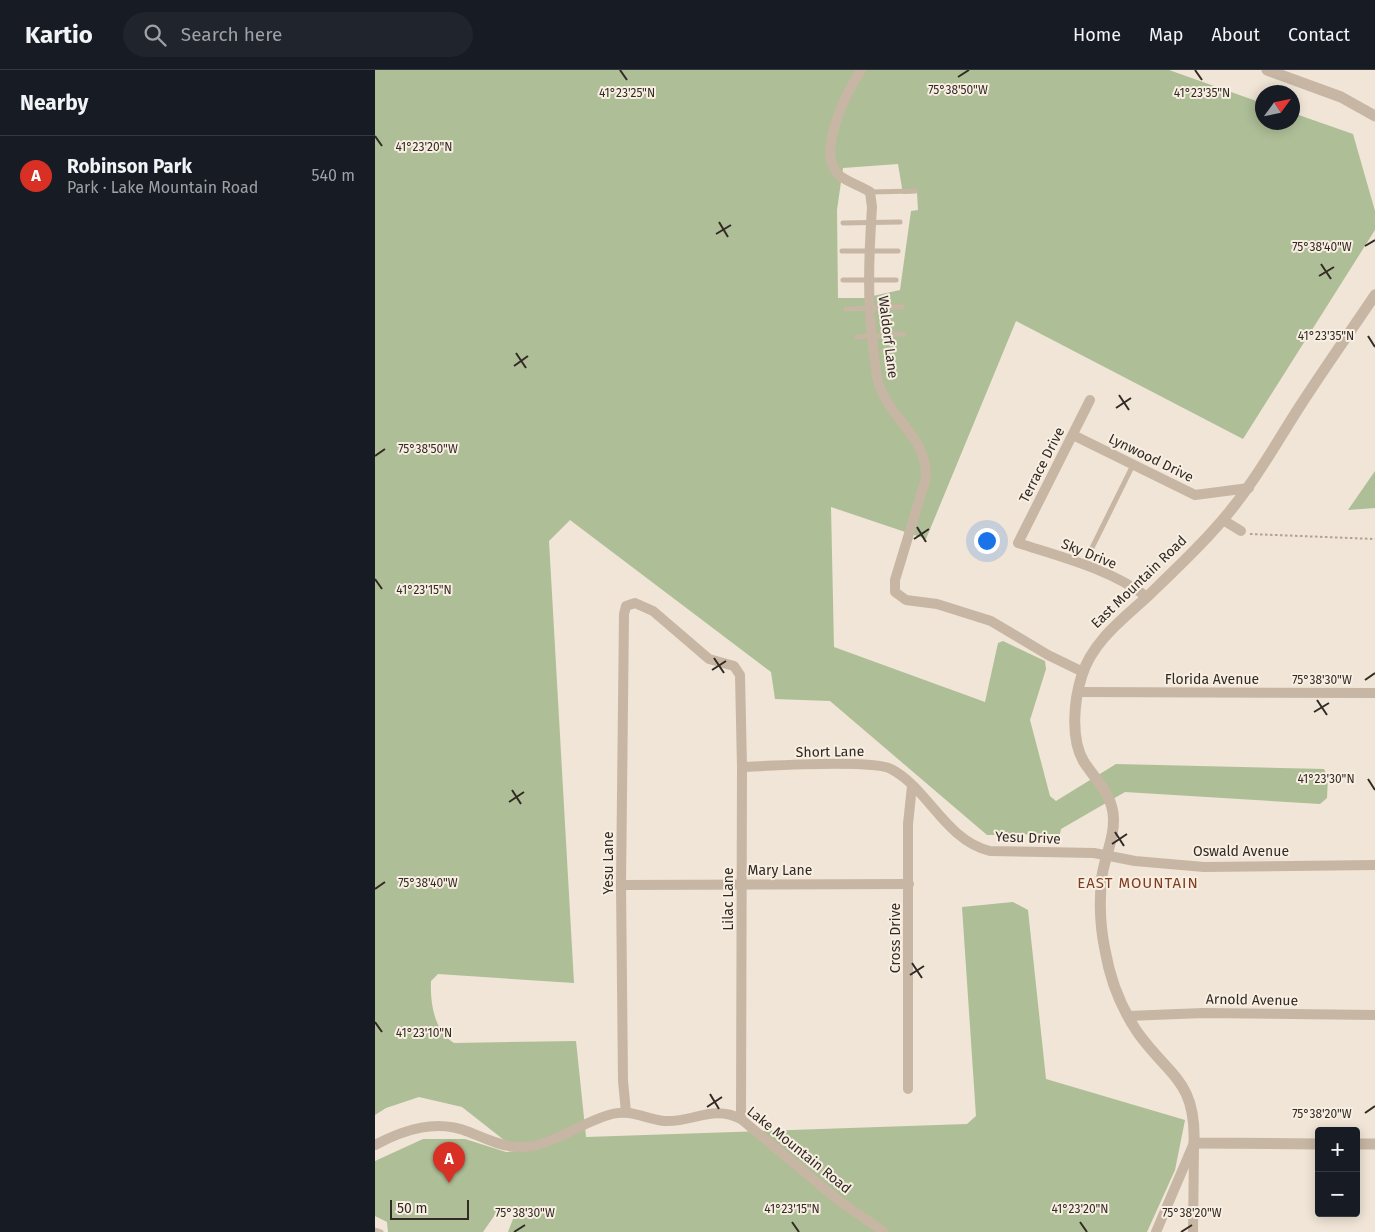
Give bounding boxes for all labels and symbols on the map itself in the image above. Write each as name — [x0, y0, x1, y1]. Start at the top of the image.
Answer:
text: 75°38'50"W — [928, 83, 988, 97]
north arrow — [1255, 85, 1300, 130]
text: 41°23'25"N — [599, 86, 655, 100]
text: 41°23'35"N — [1174, 86, 1230, 100]
text: 41°23'20"N — [395, 140, 453, 154]
text: 75°38'40"W — [1292, 240, 1352, 254]
street label: Waldorf Lane — [874, 295, 902, 379]
text: 41°23'35"N — [1298, 329, 1354, 343]
street label: Terrace Drive — [1016, 424, 1068, 506]
street label: Lynwood Drive — [1106, 430, 1196, 486]
text: 75°38'50"W — [398, 442, 458, 456]
your location — [974, 528, 1000, 554]
street label: East Mountain Road — [1088, 532, 1190, 632]
street label: Sky Drive — [1059, 535, 1119, 573]
text: 41°23'15"N — [396, 583, 452, 597]
street label: Florida Avenue — [1165, 671, 1259, 688]
text: 75°38'30"W — [1292, 673, 1352, 687]
street label: Short Lane — [796, 743, 864, 761]
text: 41°23'30"N — [1297, 772, 1355, 786]
street label: Yesu Drive — [995, 828, 1061, 848]
street label: Yesu Lane — [600, 831, 617, 895]
street label: Oswald Avenue — [1193, 843, 1289, 860]
street label: Mary Lane — [748, 862, 812, 879]
street label: Lilac Lane — [720, 867, 737, 931]
district label: EAST MOUNTAIN — [1077, 874, 1199, 892]
text: 75°38'40"W — [398, 876, 458, 890]
street label: Cross Drive — [887, 903, 904, 973]
street label: Arnold Avenue — [1206, 991, 1298, 1009]
text: 41°23'10"N — [396, 1026, 452, 1040]
street label: Lake Mountain Road — [744, 1103, 854, 1197]
text: 75°38'20"W — [1292, 1107, 1352, 1121]
pin: A — [433, 1142, 465, 1183]
scale bar — [390, 1197, 469, 1220]
text: 41°23'15"N — [764, 1202, 820, 1216]
text: 41°23'20"N — [1051, 1202, 1109, 1216]
text: 75°38'30"W — [495, 1206, 555, 1220]
text: 75°38'20"W — [1162, 1206, 1222, 1220]

